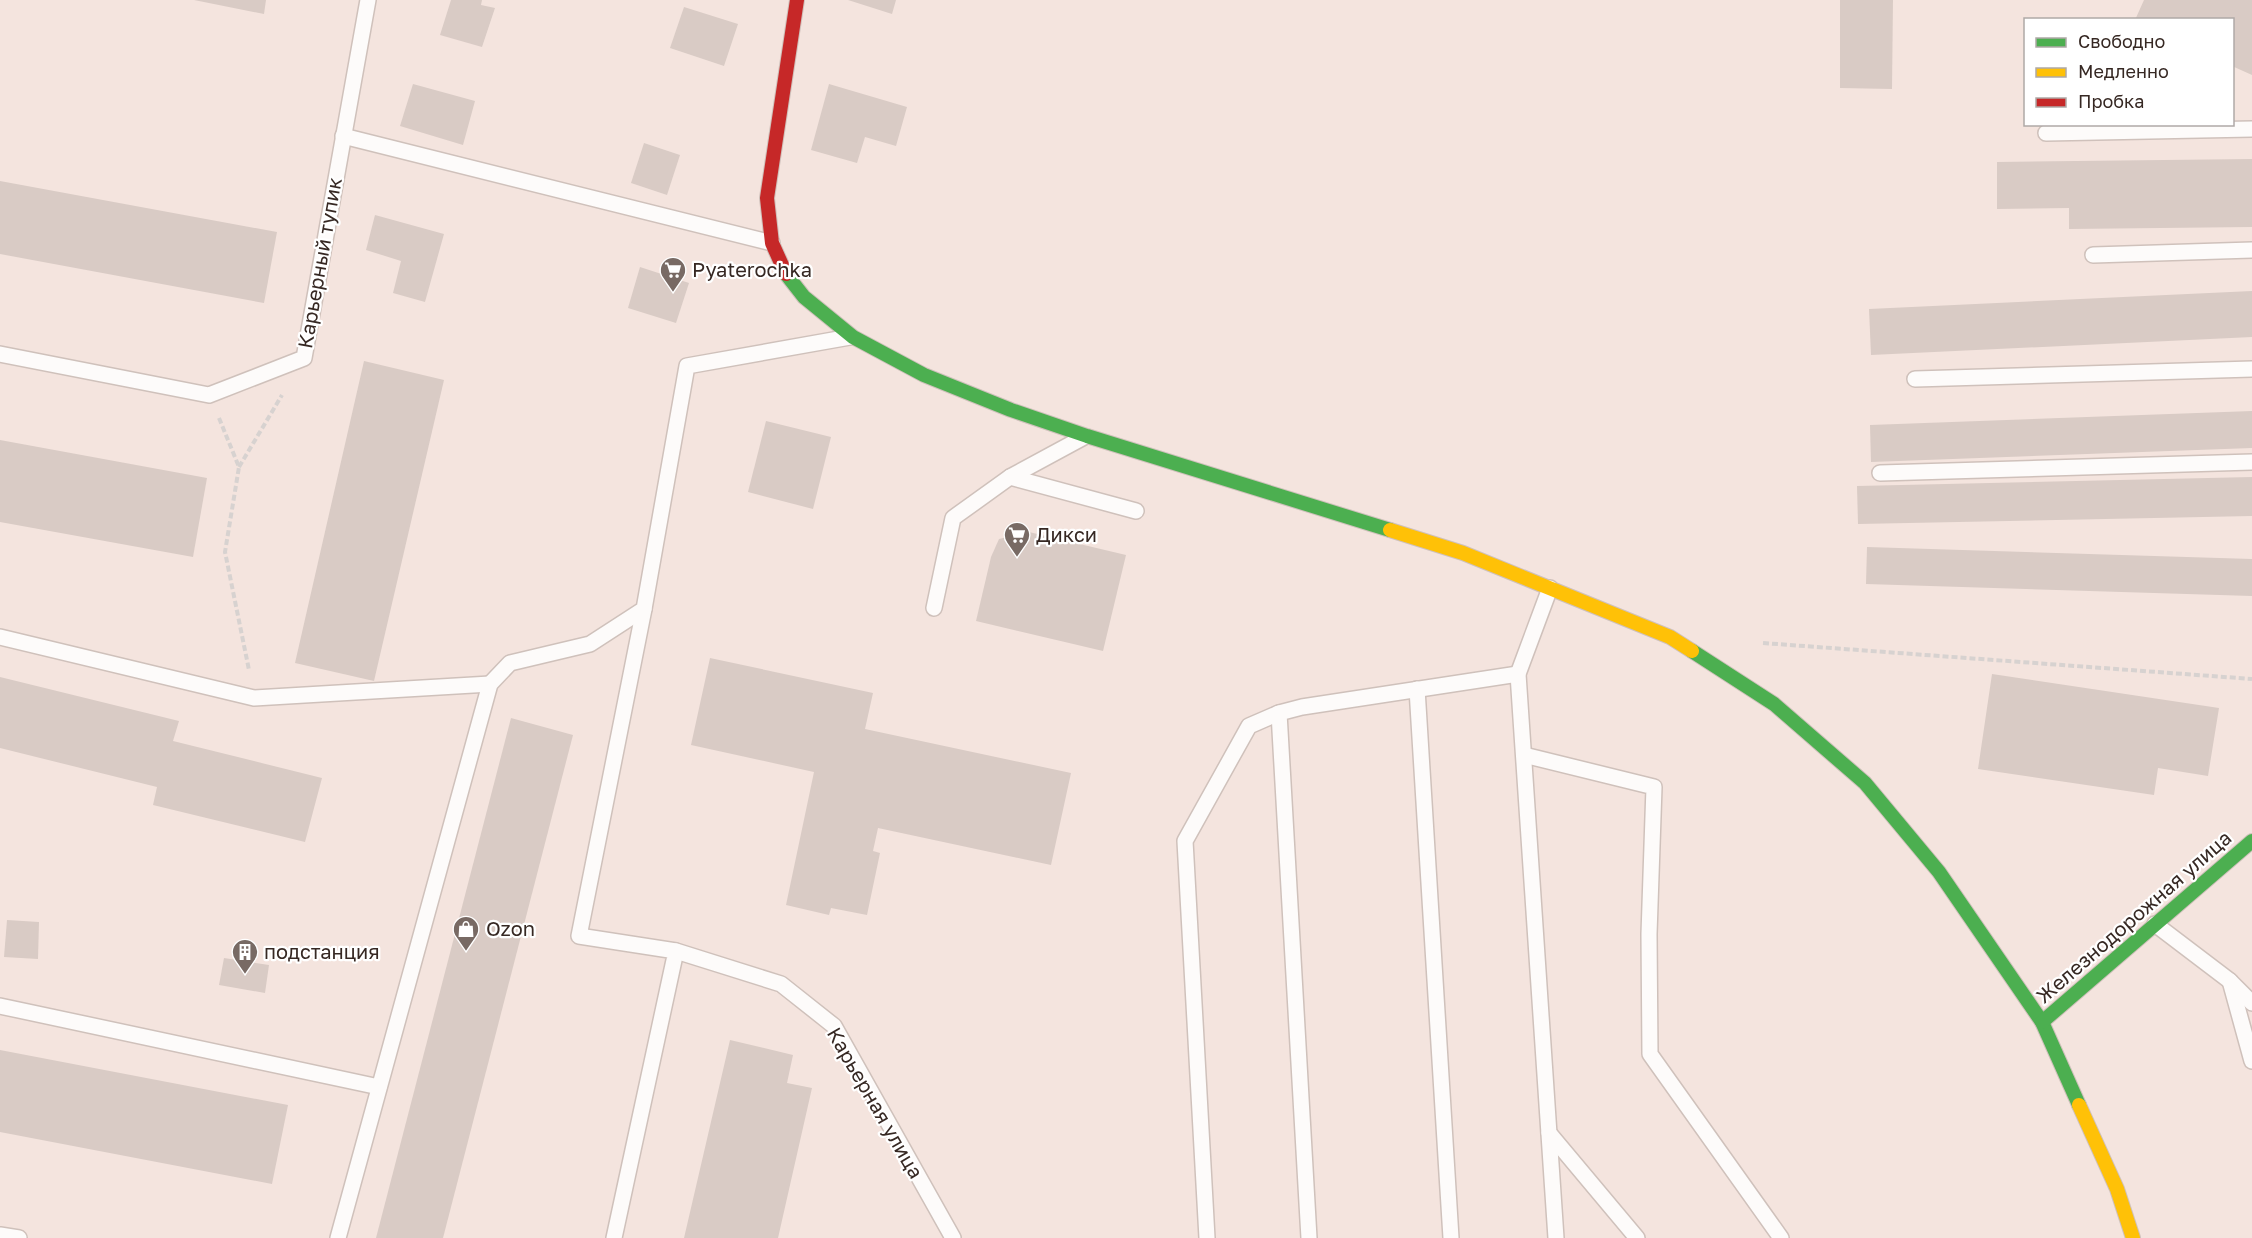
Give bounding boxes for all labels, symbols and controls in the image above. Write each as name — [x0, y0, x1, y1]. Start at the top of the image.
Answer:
legend — [2024, 18, 2234, 126]
text: Свободно — [2078, 30, 2165, 52]
text: Медленно — [2078, 60, 2169, 82]
text: Пробка — [2078, 90, 2144, 112]
street label: Карьерный тупик — [292, 176, 346, 350]
supermarket icon: Pyaterochka — [658, 255, 688, 293]
place label: Pyaterochka — [692, 257, 812, 281]
supermarket icon: Дикси — [1002, 520, 1032, 558]
place label: Дикси — [1036, 522, 1097, 546]
street label: Железнодорожная улица — [2031, 825, 2236, 1007]
shop icon: Ozon — [451, 914, 481, 952]
place label: Ozon — [486, 916, 535, 940]
building icon: подстанция — [230, 937, 260, 975]
place label: подстанция — [264, 939, 380, 963]
street label: Карьерная улица — [823, 1023, 929, 1182]

